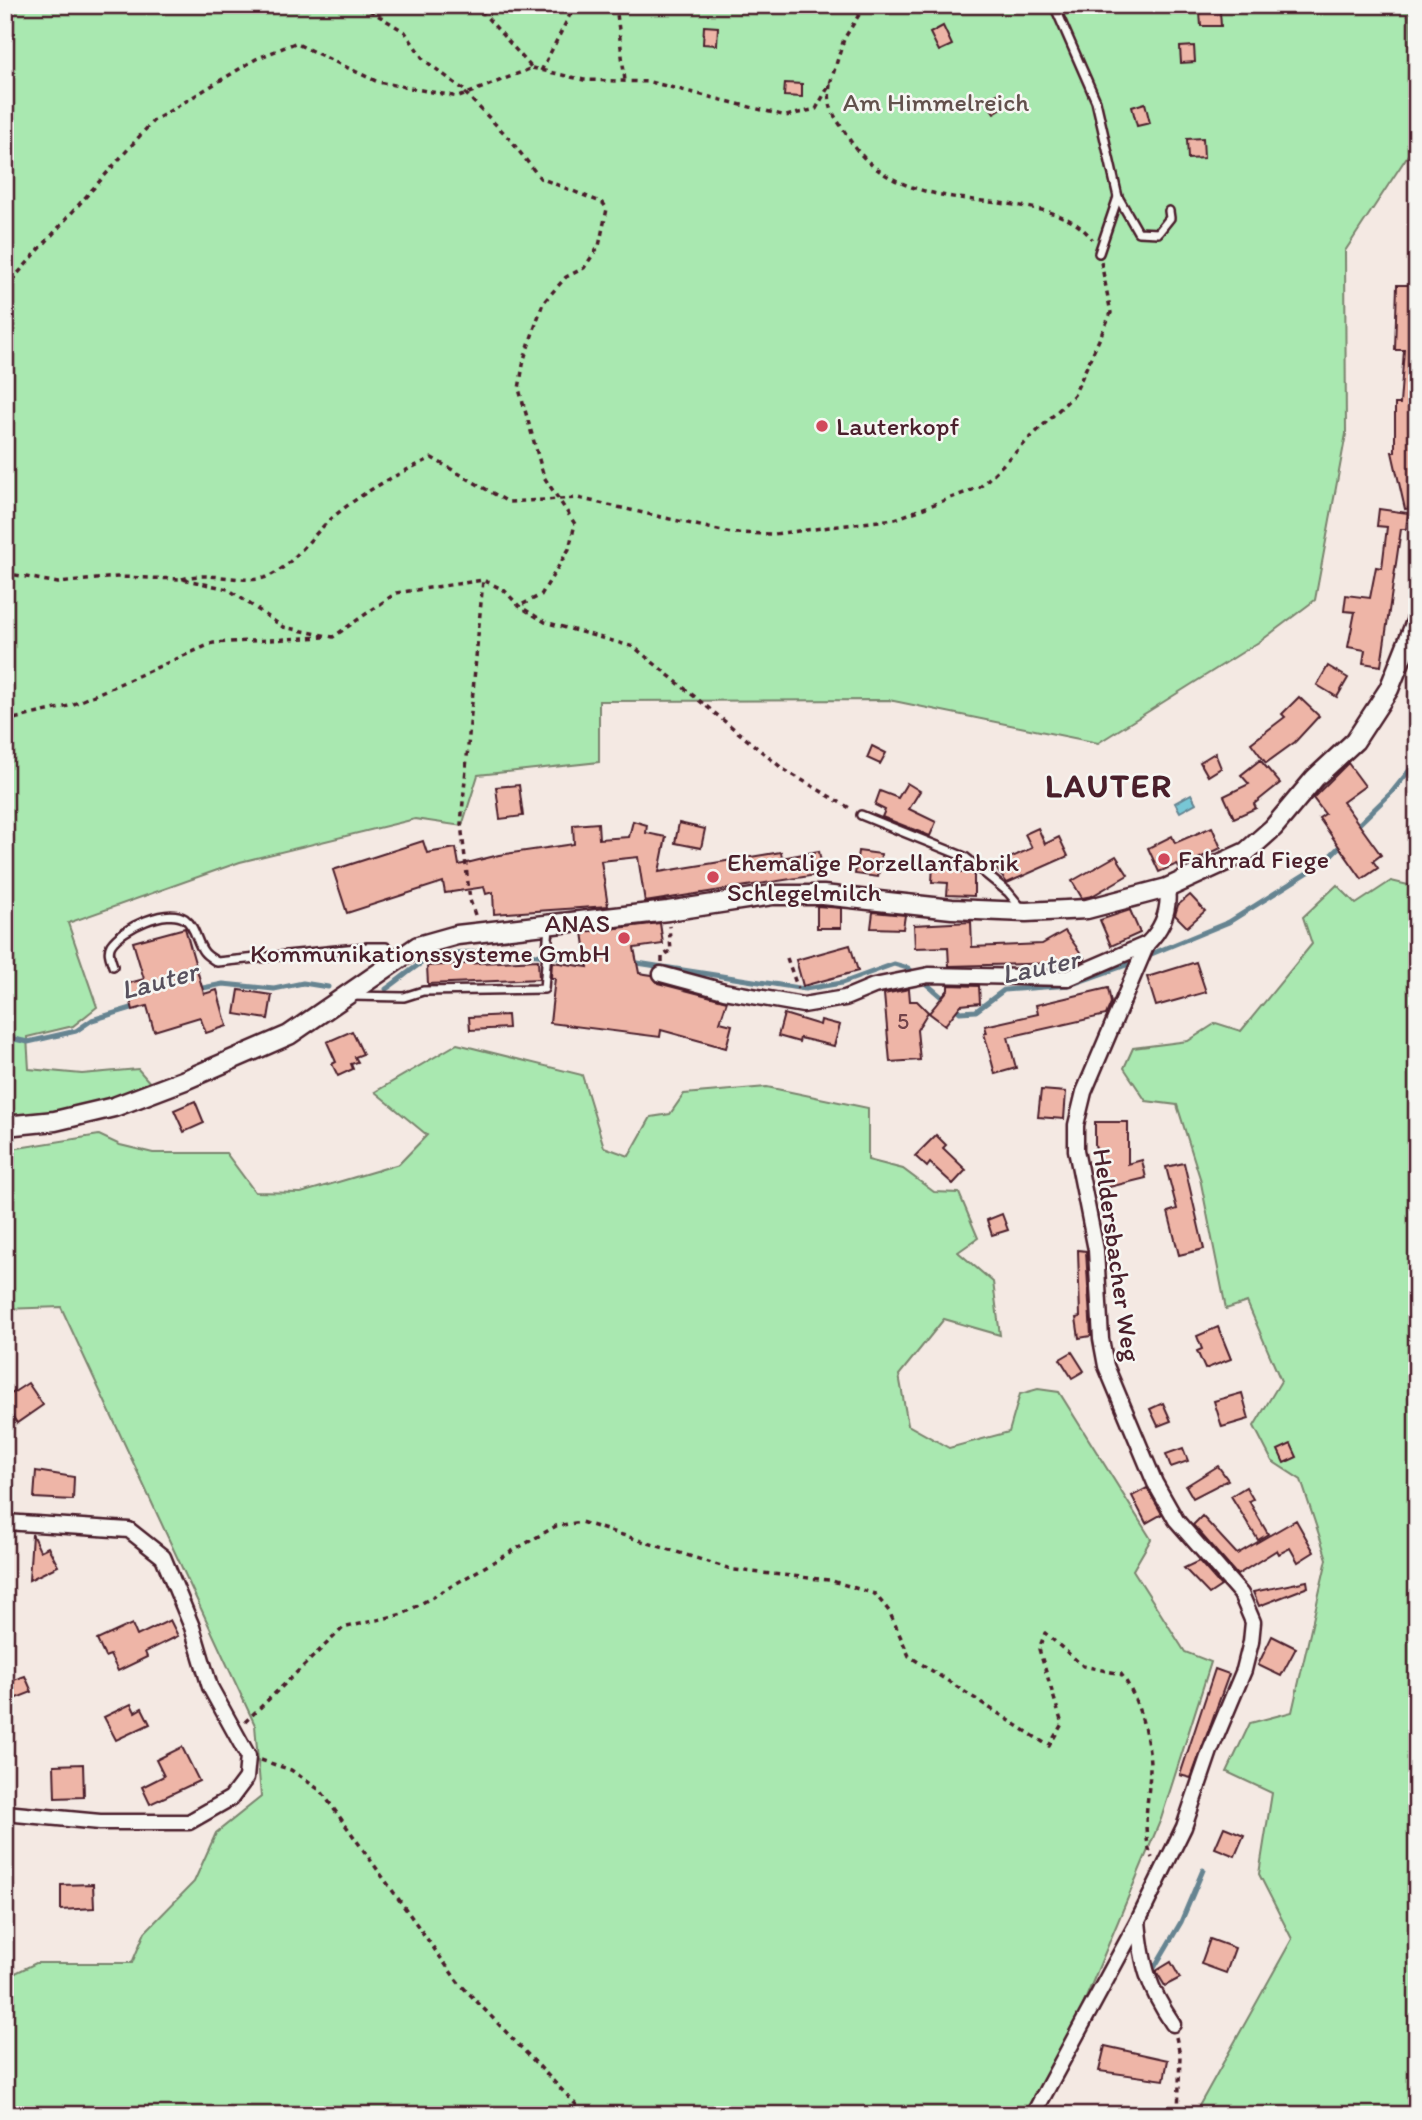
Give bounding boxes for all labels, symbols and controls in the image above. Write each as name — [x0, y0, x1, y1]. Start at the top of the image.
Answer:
park label: Am Himmelreich — [843, 86, 1029, 118]
place label: Lauterkopf — [836, 410, 959, 442]
marker: Lauterkopf — [814, 418, 830, 434]
district label: LAUTER — [1045, 766, 1173, 805]
place label: Fahrrad Fiege — [1178, 843, 1329, 875]
place label: Ehemalige Porzellanfabrik Schlegelmilch — [727, 846, 1020, 908]
marker: Fahrrad Fiege — [1156, 851, 1172, 867]
marker: Ehemalige Porzellanfabrik Schlegelmilch — [705, 869, 721, 885]
place label: ANAS Kommunikationssysteme GmbH — [250, 907, 610, 969]
marker: ANAS Kommunikationssysteme GmbH — [616, 930, 632, 946]
water label: Lauter — [998, 940, 1085, 991]
water label: Lauter — [117, 953, 205, 1007]
house number: 5 — [897, 1007, 909, 1035]
street label: Heldersbacher Weg — [1086, 1146, 1148, 1364]

